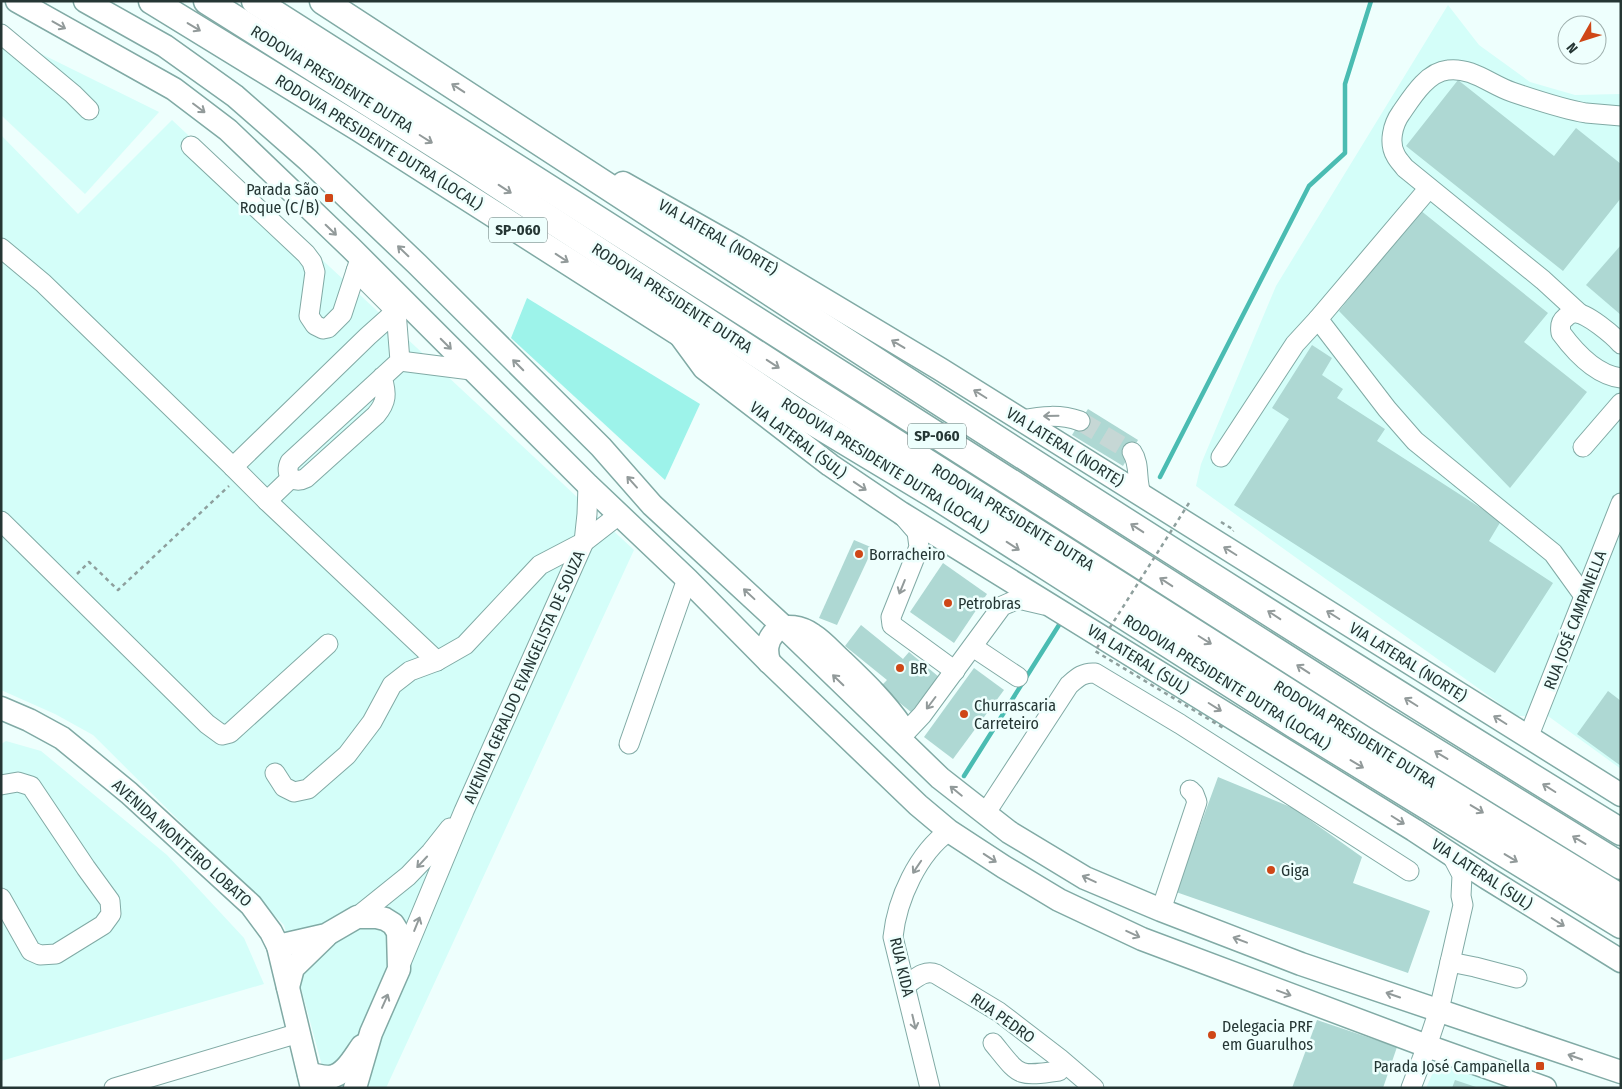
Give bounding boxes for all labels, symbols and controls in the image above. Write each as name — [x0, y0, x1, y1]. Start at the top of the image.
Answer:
north arrow — [1557, 15, 1607, 65]
one-way arrow — [52, 20, 67, 30]
street label: RODOVIA PRESIDENTE DUTRA — [248, 21, 417, 137]
one-way arrow — [186, 22, 200, 32]
text: N — [1563, 39, 1582, 56]
street label: RODOVIA PRESIDENTE DUTRA (LOCAL) — [272, 70, 486, 214]
one-way arrow — [452, 83, 466, 93]
one-way arrow — [192, 103, 206, 113]
one-way arrow — [419, 134, 433, 144]
place label: Parada São Roque (C/B) — [240, 180, 319, 217]
one-way arrow — [498, 184, 512, 195]
marker: Parada São Roque (C/B) — [323, 192, 335, 204]
street label: VIA LATERAL (NORTE) — [655, 195, 781, 279]
road number: SP-060 — [489, 218, 547, 242]
one-way arrow — [325, 223, 337, 235]
street label: RODOVIA PRESIDENTE DUTRA — [588, 239, 756, 357]
one-way arrow — [398, 245, 410, 257]
one-way arrow — [555, 253, 569, 263]
one-way arrow — [440, 338, 452, 351]
one-way arrow — [891, 338, 905, 348]
one-way arrow — [512, 359, 525, 371]
one-way arrow — [766, 359, 780, 369]
one-way arrow — [974, 389, 988, 399]
street label: RODOVIA PRESIDENTE DUTRA (LOCAL) — [778, 393, 992, 537]
street label: VIA LATERAL (SUL) — [746, 398, 850, 483]
street label: VIA LATERAL (NORTE) — [1003, 403, 1127, 491]
one-way arrow — [1043, 411, 1060, 421]
road number: SP-060 — [908, 424, 966, 448]
street label: RODOVIA PRESIDENTE DUTRA — [929, 459, 1098, 575]
one-way arrow — [626, 475, 637, 488]
one-way arrow — [853, 481, 867, 491]
one-way arrow — [1130, 523, 1144, 533]
one-way arrow — [1006, 541, 1020, 551]
place label: Borracheiro — [869, 545, 945, 564]
one-way arrow — [1223, 545, 1237, 555]
street label: AVENIDA GERALDO EVANGELISTA DE SOUZA — [459, 547, 589, 806]
street label: RUA JOSÉ CAMPANELLA — [1540, 547, 1610, 692]
marker: Borracheiro — [853, 548, 865, 560]
one-way arrow — [1159, 576, 1173, 586]
one-way arrow — [897, 580, 906, 595]
one-way arrow — [742, 588, 755, 600]
place label: Petrobras — [958, 594, 1021, 613]
marker: Petrobras — [942, 597, 954, 609]
street label: RODOVIA PRESIDENTE DUTRA (LOCAL) — [1120, 610, 1334, 754]
one-way arrow — [1267, 610, 1281, 621]
one-way arrow — [1327, 610, 1341, 620]
street label: VIA LATERAL (NORTE) — [1346, 618, 1470, 706]
street label: VIA LATERAL (SUL) — [1084, 620, 1192, 698]
one-way arrow — [1198, 635, 1212, 645]
place label: BR — [910, 659, 928, 678]
marker: BR — [894, 662, 906, 674]
one-way arrow — [1296, 664, 1310, 674]
one-way arrow — [832, 674, 844, 686]
street label: RODOVIA PRESIDENTE DUTRA — [1271, 676, 1440, 792]
one-way arrow — [926, 696, 936, 710]
place label: Churrascaria Carreteiro — [974, 696, 1056, 733]
one-way arrow — [1405, 697, 1419, 707]
one-way arrow — [1208, 703, 1222, 713]
marker: Churrascaria Carreteiro — [958, 708, 970, 720]
one-way arrow — [1494, 715, 1508, 725]
one-way arrow — [1434, 750, 1448, 760]
one-way arrow — [1350, 759, 1364, 769]
street label: AVENIDA MONTEIRO LOBATO — [108, 775, 256, 911]
one-way arrow — [1543, 782, 1557, 792]
one-way arrow — [950, 786, 963, 797]
one-way arrow — [1469, 805, 1483, 815]
one-way arrow — [1391, 816, 1405, 826]
street label: VIA LATERAL (SUL) — [1428, 834, 1536, 914]
one-way arrow — [1573, 835, 1587, 845]
one-way arrow — [1504, 852, 1518, 863]
one-way arrow — [983, 853, 997, 863]
one-way arrow — [416, 856, 428, 868]
one-way arrow — [912, 860, 922, 874]
place label: Giga — [1281, 861, 1309, 880]
marker: Giga — [1265, 864, 1277, 876]
one-way arrow — [1082, 874, 1097, 884]
one-way arrow — [413, 917, 423, 932]
one-way arrow — [1550, 917, 1564, 927]
one-way arrow — [1125, 930, 1140, 940]
one-way arrow — [1233, 935, 1248, 944]
street label: RUA KIDA — [886, 936, 918, 999]
street label: RUA PEDRO — [967, 989, 1039, 1047]
one-way arrow — [1276, 989, 1292, 998]
one-way arrow — [1385, 990, 1401, 999]
one-way arrow — [381, 994, 390, 1009]
one-way arrow — [910, 1013, 919, 1029]
place label: Delegacia PRF em Guarulhos — [1222, 1017, 1313, 1054]
marker: Delegacia PRF em Guarulhos — [1206, 1029, 1218, 1041]
one-way arrow — [1567, 1051, 1583, 1061]
place label: Parada José Campanella — [1373, 1057, 1530, 1076]
marker: Parada José Campanella — [1534, 1060, 1546, 1072]

